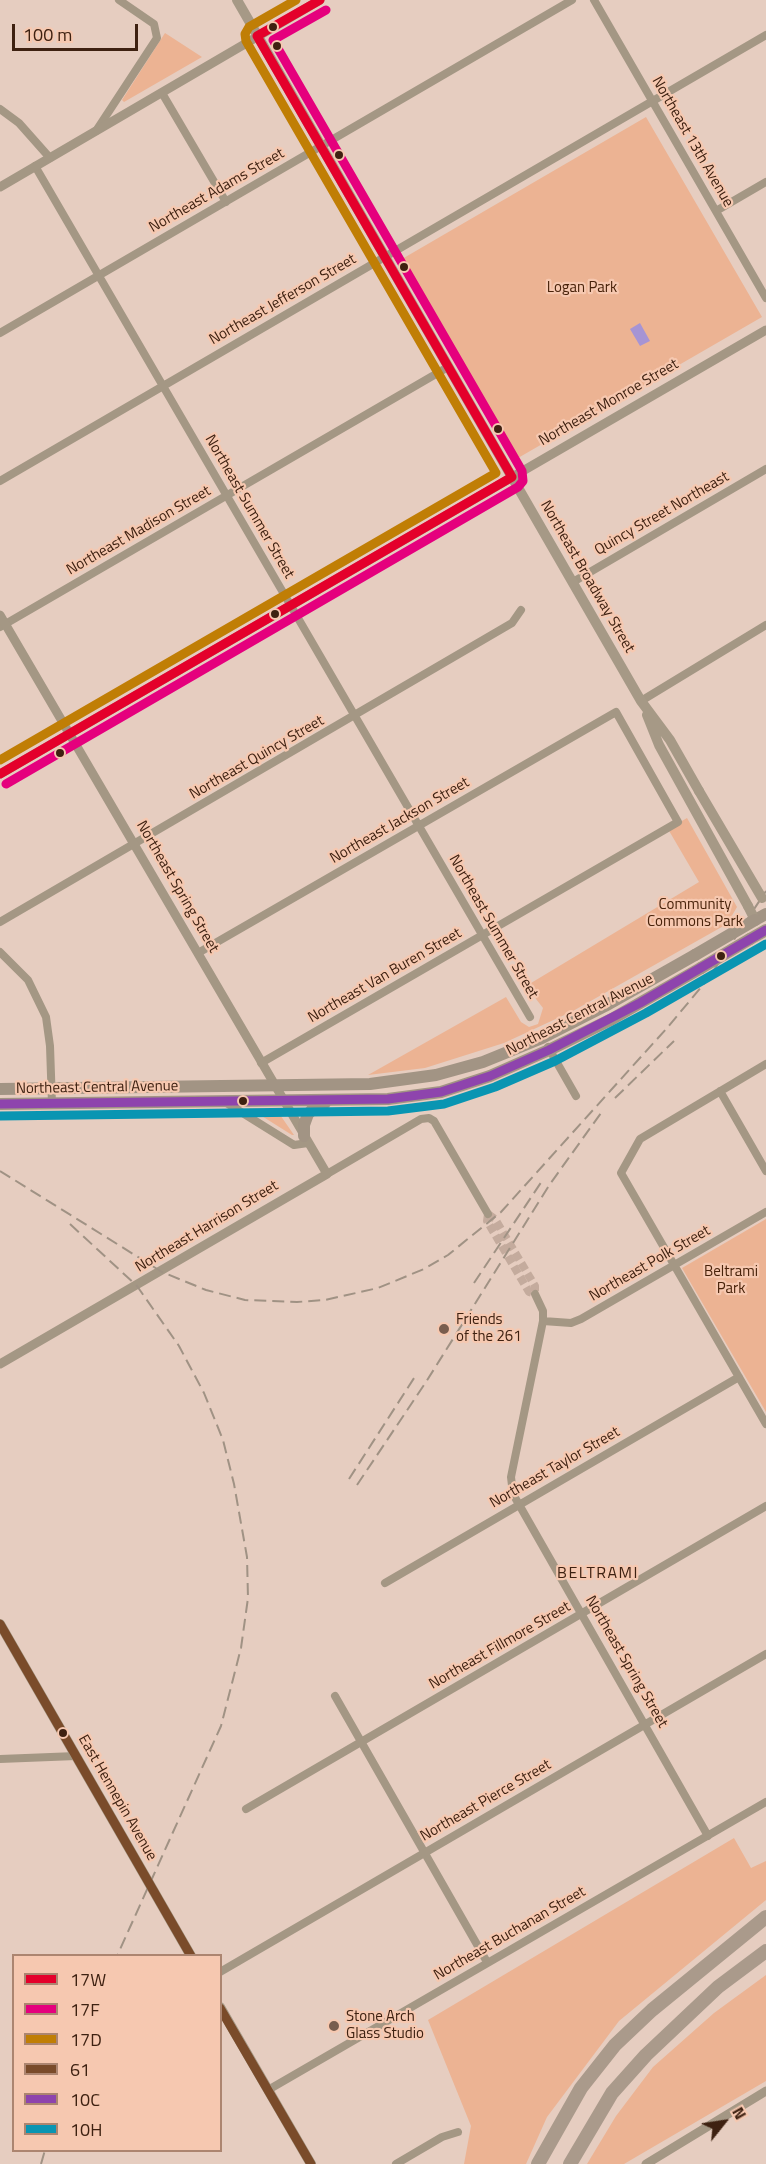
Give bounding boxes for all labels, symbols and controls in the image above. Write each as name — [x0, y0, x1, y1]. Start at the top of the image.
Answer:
scale bar — [15, 12, 141, 50]
text: 100 m — [23, 21, 72, 48]
unlabelled marker — [267, 21, 279, 33]
unlabelled marker — [271, 40, 283, 52]
street label: Northeast 13th Avenue — [647, 74, 737, 210]
street label: Northeast Adams Street — [146, 145, 288, 237]
unlabelled marker — [333, 149, 345, 161]
street label: Northeast Jefferson Street — [206, 251, 360, 349]
unlabelled marker — [398, 261, 410, 273]
park label: Logan Park — [547, 279, 617, 297]
street label: Northeast Monroe Street — [536, 356, 682, 450]
unlabelled marker — [492, 423, 504, 435]
street label: Northeast Summer Street — [200, 432, 298, 582]
street label: Quincy Street Northeast — [592, 468, 732, 560]
street label: Northeast Madison Street — [64, 482, 214, 580]
street label: Northeast Broadway Street — [536, 498, 638, 656]
unlabelled marker — [269, 608, 281, 620]
street label: Northeast Quincy Street — [187, 712, 327, 804]
unlabelled marker — [54, 747, 66, 759]
street label: Northeast Jackson Street — [327, 774, 473, 868]
street label: Northeast Spring Street — [132, 818, 222, 956]
street label: Northeast Summer Street — [444, 852, 542, 1002]
park label: Community Commons Park — [647, 896, 743, 931]
street label: Northeast Van Buren Street — [305, 925, 465, 1027]
unlabelled marker — [715, 950, 727, 962]
street label: Northeast Central Avenue — [504, 970, 656, 1060]
street label: Northeast Central Avenue — [16, 1078, 178, 1098]
unlabelled marker — [237, 1095, 249, 1107]
street label: Northeast Harrison Street — [132, 1177, 282, 1277]
street label: Northeast Polk Street — [586, 1222, 714, 1306]
park label: Beltrami Park — [704, 1263, 758, 1298]
place label: Friends of the 261 — [456, 1311, 522, 1346]
marker: Friends of the 261 — [437, 1322, 451, 1336]
street label: Northeast Taylor Street — [487, 1423, 623, 1513]
district label: BELTRAMI — [557, 1564, 639, 1584]
street label: Northeast Spring Street — [581, 1593, 671, 1731]
street label: Northeast Fillmore Street — [426, 1598, 574, 1694]
unlabelled marker — [57, 1727, 69, 1739]
street label: East Hennepin Avenue — [74, 1732, 160, 1864]
street label: Northeast Pierce Street — [417, 1756, 555, 1846]
street label: Northeast Buchanan Street — [431, 1883, 589, 1985]
legend — [12, 1954, 222, 2152]
text: 17W — [70, 1966, 106, 1993]
text: 17F — [70, 1996, 100, 2023]
place label: Stone Arch Glass Studio — [346, 2008, 424, 2043]
marker: Stone Arch Glass Studio — [327, 2019, 341, 2033]
text: 17D — [70, 2026, 102, 2053]
text: 61 — [70, 2056, 90, 2083]
text: 10C — [70, 2086, 100, 2113]
north arrow — [694, 2092, 754, 2152]
text: N — [726, 2102, 753, 2124]
text: 10H — [70, 2116, 102, 2143]

